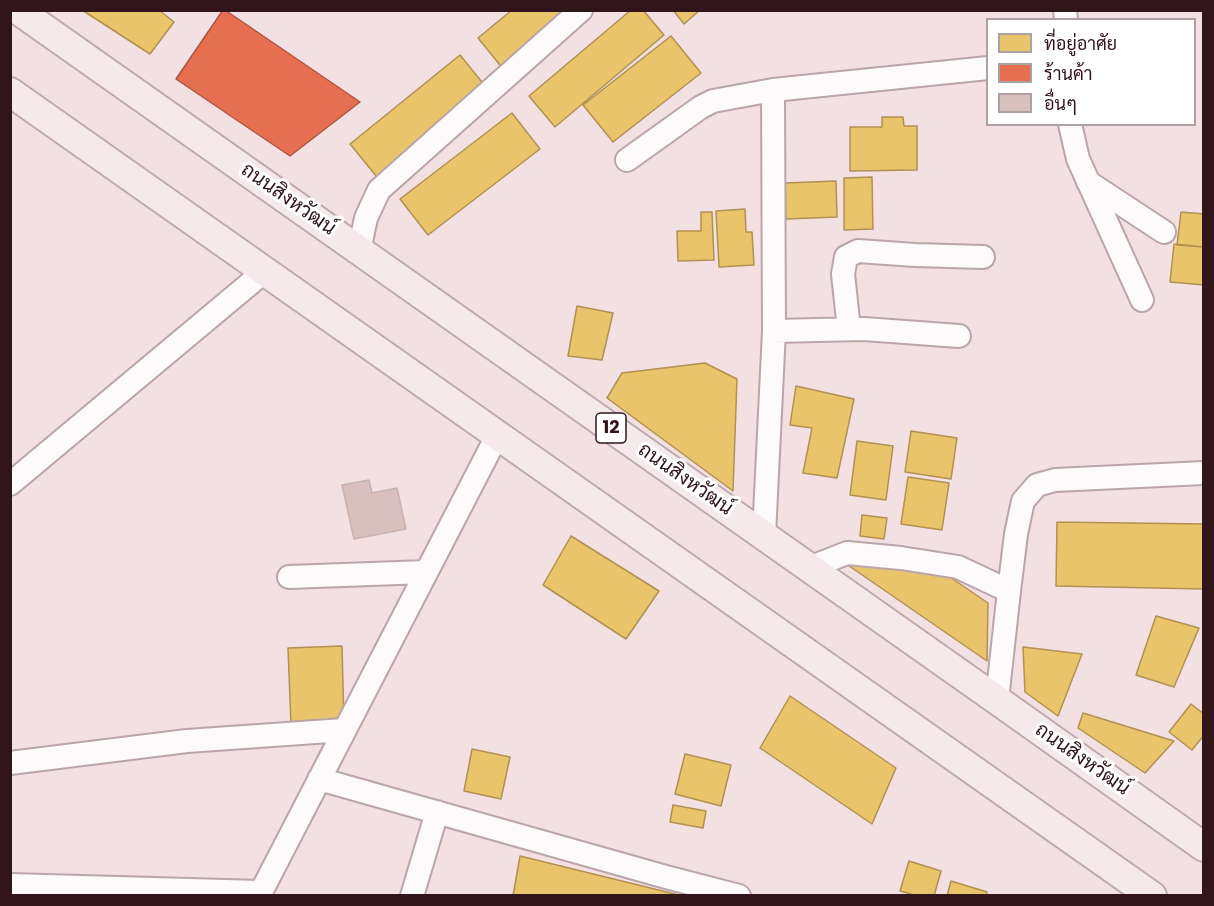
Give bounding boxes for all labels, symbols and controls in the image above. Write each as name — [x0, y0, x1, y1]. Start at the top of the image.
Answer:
legend — [986, 18, 1196, 126]
text: ที่อยู่อาศัย — [1044, 31, 1117, 56]
text: ร้านค้า — [1044, 61, 1093, 86]
text: อื่นๆ — [1044, 91, 1077, 116]
street label: ถนนสิงหวัฒน์ — [236, 159, 340, 241]
road number: 12 — [596, 413, 626, 443]
street label: ถนนสิงหวัฒน์ — [633, 439, 737, 521]
street label: ถนนสิงหวัฒน์ — [1030, 719, 1134, 801]

